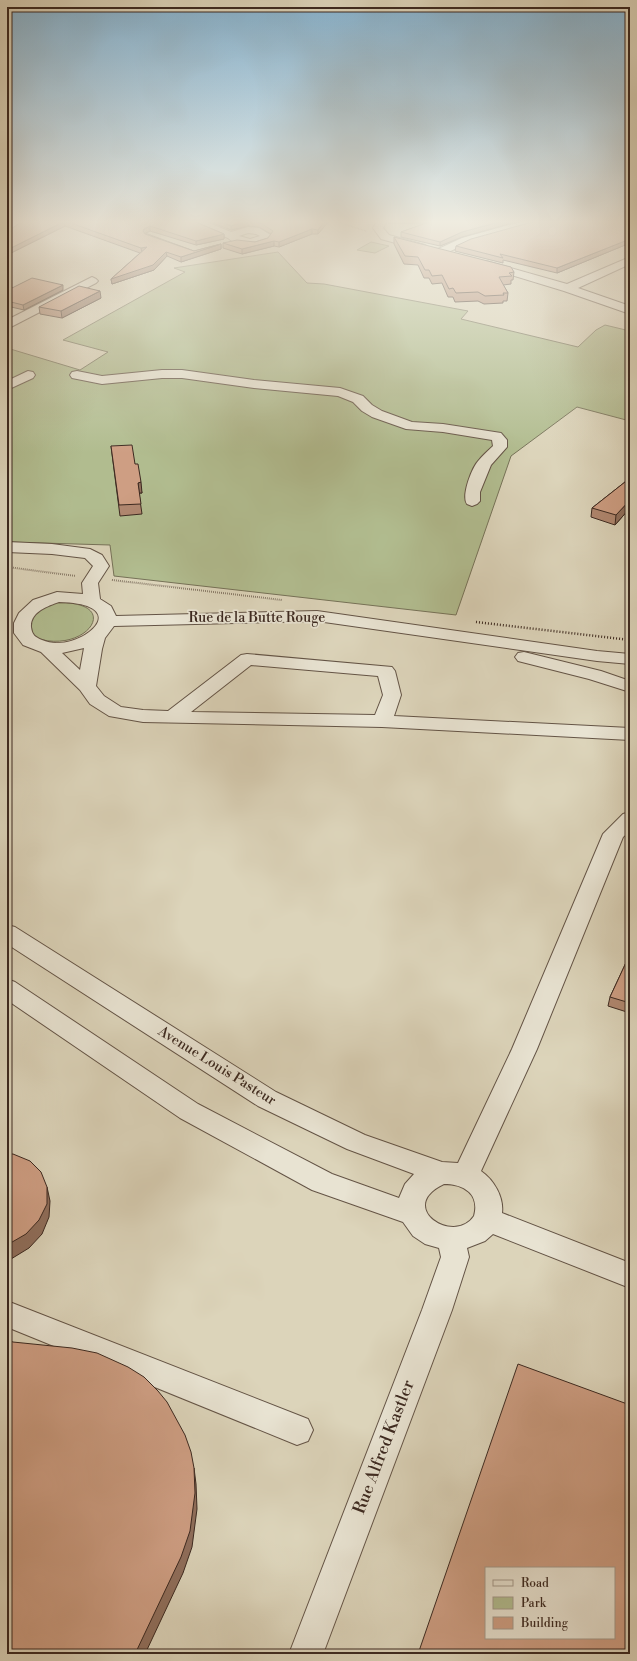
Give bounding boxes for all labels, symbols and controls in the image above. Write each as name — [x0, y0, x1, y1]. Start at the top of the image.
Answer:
street label: Rue de la Butte Rouge — [189, 609, 325, 627]
street label: Avenue Louis Pasteur — [154, 1022, 279, 1110]
street label: Rue Alfred Kastler — [348, 1377, 420, 1517]
legend — [485, 1567, 615, 1639]
text: Road — [521, 1576, 549, 1591]
text: Park — [521, 1596, 547, 1611]
text: Building — [520, 1616, 569, 1631]

